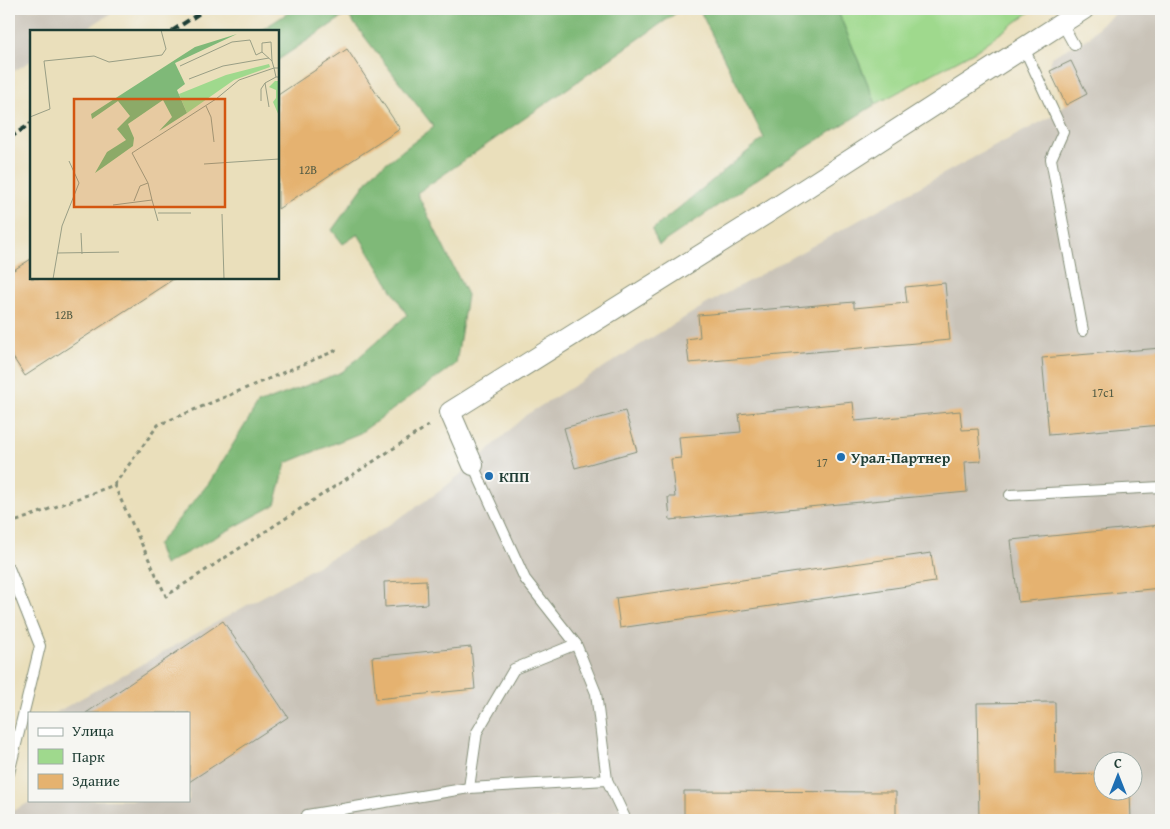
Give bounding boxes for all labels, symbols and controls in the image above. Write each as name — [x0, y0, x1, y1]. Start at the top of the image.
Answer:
inset map — [30, 30, 279, 279]
house number: 12В — [299, 161, 317, 178]
house number: 12В — [55, 306, 73, 323]
house number: 17с1 — [1092, 384, 1115, 401]
place label: Урал-Партнер — [851, 447, 951, 468]
marker: Урал-Партнер — [835, 451, 847, 463]
house number: 17 — [816, 454, 828, 471]
place label: КПП — [499, 466, 529, 487]
marker: КПП — [483, 470, 495, 482]
legend — [28, 712, 190, 802]
text: Улица — [72, 720, 115, 741]
text: Парк — [72, 746, 105, 767]
north arrow — [1092, 752, 1142, 802]
text: С — [1114, 753, 1122, 773]
text: Здание — [72, 770, 120, 791]

